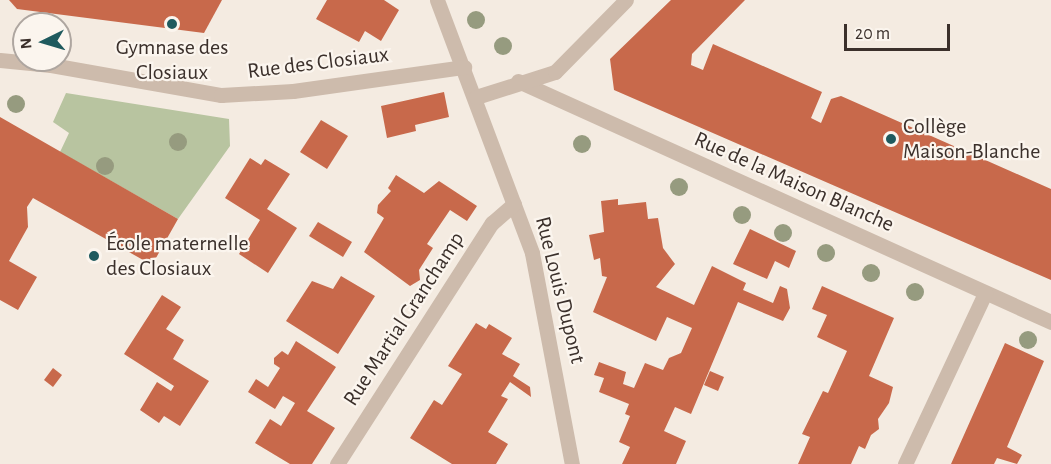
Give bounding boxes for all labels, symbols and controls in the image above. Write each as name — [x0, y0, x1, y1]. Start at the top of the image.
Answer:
north arrow — [12, 12, 72, 72]
scale bar — [847, 12, 954, 50]
marker: Gymnase des Closiaux — [165, 17, 179, 31]
text: 20 m — [855, 25, 890, 43]
place label: Gymnase des Closiaux — [116, 34, 228, 86]
text: N — [18, 37, 35, 50]
street label: Rue des Closiaux — [246, 41, 390, 85]
place label: Collège Maison-Blanche — [903, 113, 1040, 164]
street label: Rue de la Maison Blanche — [690, 126, 898, 238]
marker: Collège Maison-Blanche — [884, 132, 898, 146]
street label: Rue Louis Dupont — [529, 214, 591, 366]
street label: Rue Martial Granchamp — [338, 227, 470, 411]
place label: École maternelle des Closiaux — [106, 230, 249, 282]
marker: École maternelle des Closiaux — [87, 249, 101, 263]

